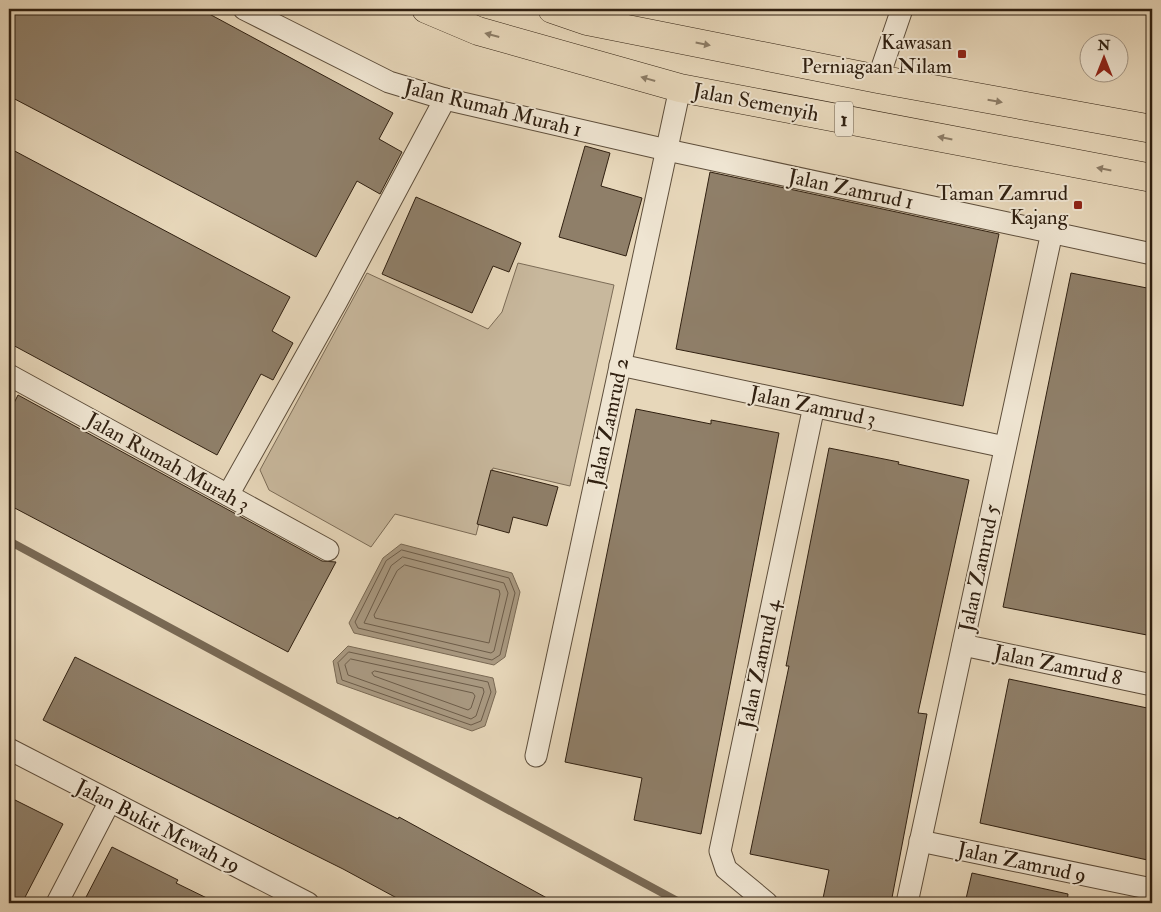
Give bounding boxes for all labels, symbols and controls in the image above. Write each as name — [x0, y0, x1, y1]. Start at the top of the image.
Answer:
place label: Kawasan Perniagaan Nilam — [801, 29, 952, 80]
one-way arrow — [485, 30, 500, 38]
north arrow — [1078, 32, 1128, 82]
text: N — [1097, 37, 1111, 54]
one-way arrow — [696, 40, 712, 48]
marker: Kawasan Perniagaan Nilam — [956, 48, 968, 60]
street label: Jalan Rumah Murah 1 — [400, 73, 585, 144]
one-way arrow — [641, 74, 656, 82]
street label: Jalan Semenyih — [690, 77, 821, 128]
one-way arrow — [987, 97, 1003, 105]
road number: 1 — [835, 102, 853, 136]
one-way arrow — [936, 134, 952, 142]
street label: Jalan Zamrud 1 — [785, 163, 916, 216]
one-way arrow — [1096, 164, 1112, 172]
place label: Taman Zamrud Kajang — [936, 180, 1069, 231]
marker: Taman Zamrud Kajang — [1072, 199, 1084, 211]
street label: Jalan Zamrud 2 — [581, 355, 635, 490]
street label: Jalan Zamrud 3 — [746, 380, 878, 433]
street label: Jalan Rumah Murah 3 — [80, 406, 254, 519]
street label: Jalan Zamrud 5 — [953, 501, 1006, 635]
street label: Jalan Zamrud 4 — [732, 595, 787, 732]
street label: Jalan Zamrud 8 — [991, 639, 1124, 692]
street label: Jalan Bukit Mewah 19 — [70, 773, 245, 880]
street label: Jalan Zamrud 9 — [954, 835, 1089, 889]

